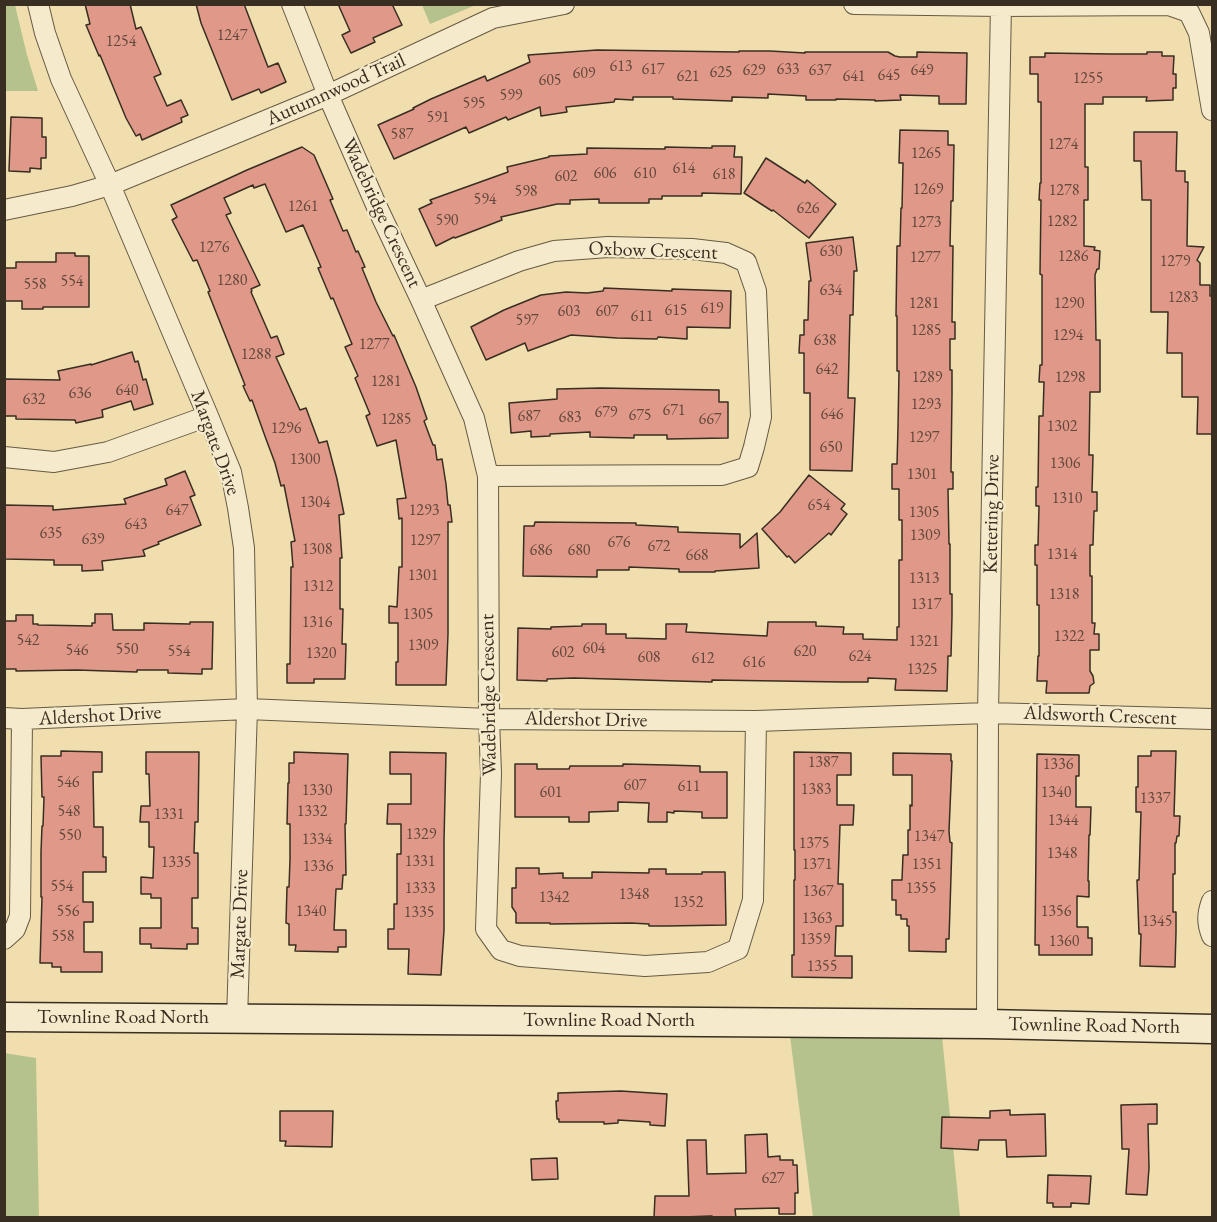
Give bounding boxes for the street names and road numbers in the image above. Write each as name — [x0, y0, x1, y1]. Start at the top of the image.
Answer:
street label: Autumnwood Trail — [263, 49, 409, 131]
street label: Wadebridge Crescent — [336, 134, 426, 292]
street label: Oxbow Crescent — [588, 237, 718, 265]
street label: Margate Drive — [185, 387, 245, 499]
street label: Kettering Drive — [979, 454, 1005, 574]
street label: Wadebridge Crescent — [476, 614, 502, 776]
street label: Aldershot Drive — [38, 701, 162, 731]
street label: Aldsworth Crescent — [1023, 701, 1177, 731]
street label: Aldershot Drive — [524, 707, 648, 733]
street label: Margate Drive — [226, 869, 254, 979]
street label: Townline Road North — [37, 1006, 209, 1030]
street label: Townline Road North — [523, 1009, 695, 1033]
street label: Townline Road North — [1008, 1013, 1180, 1039]

